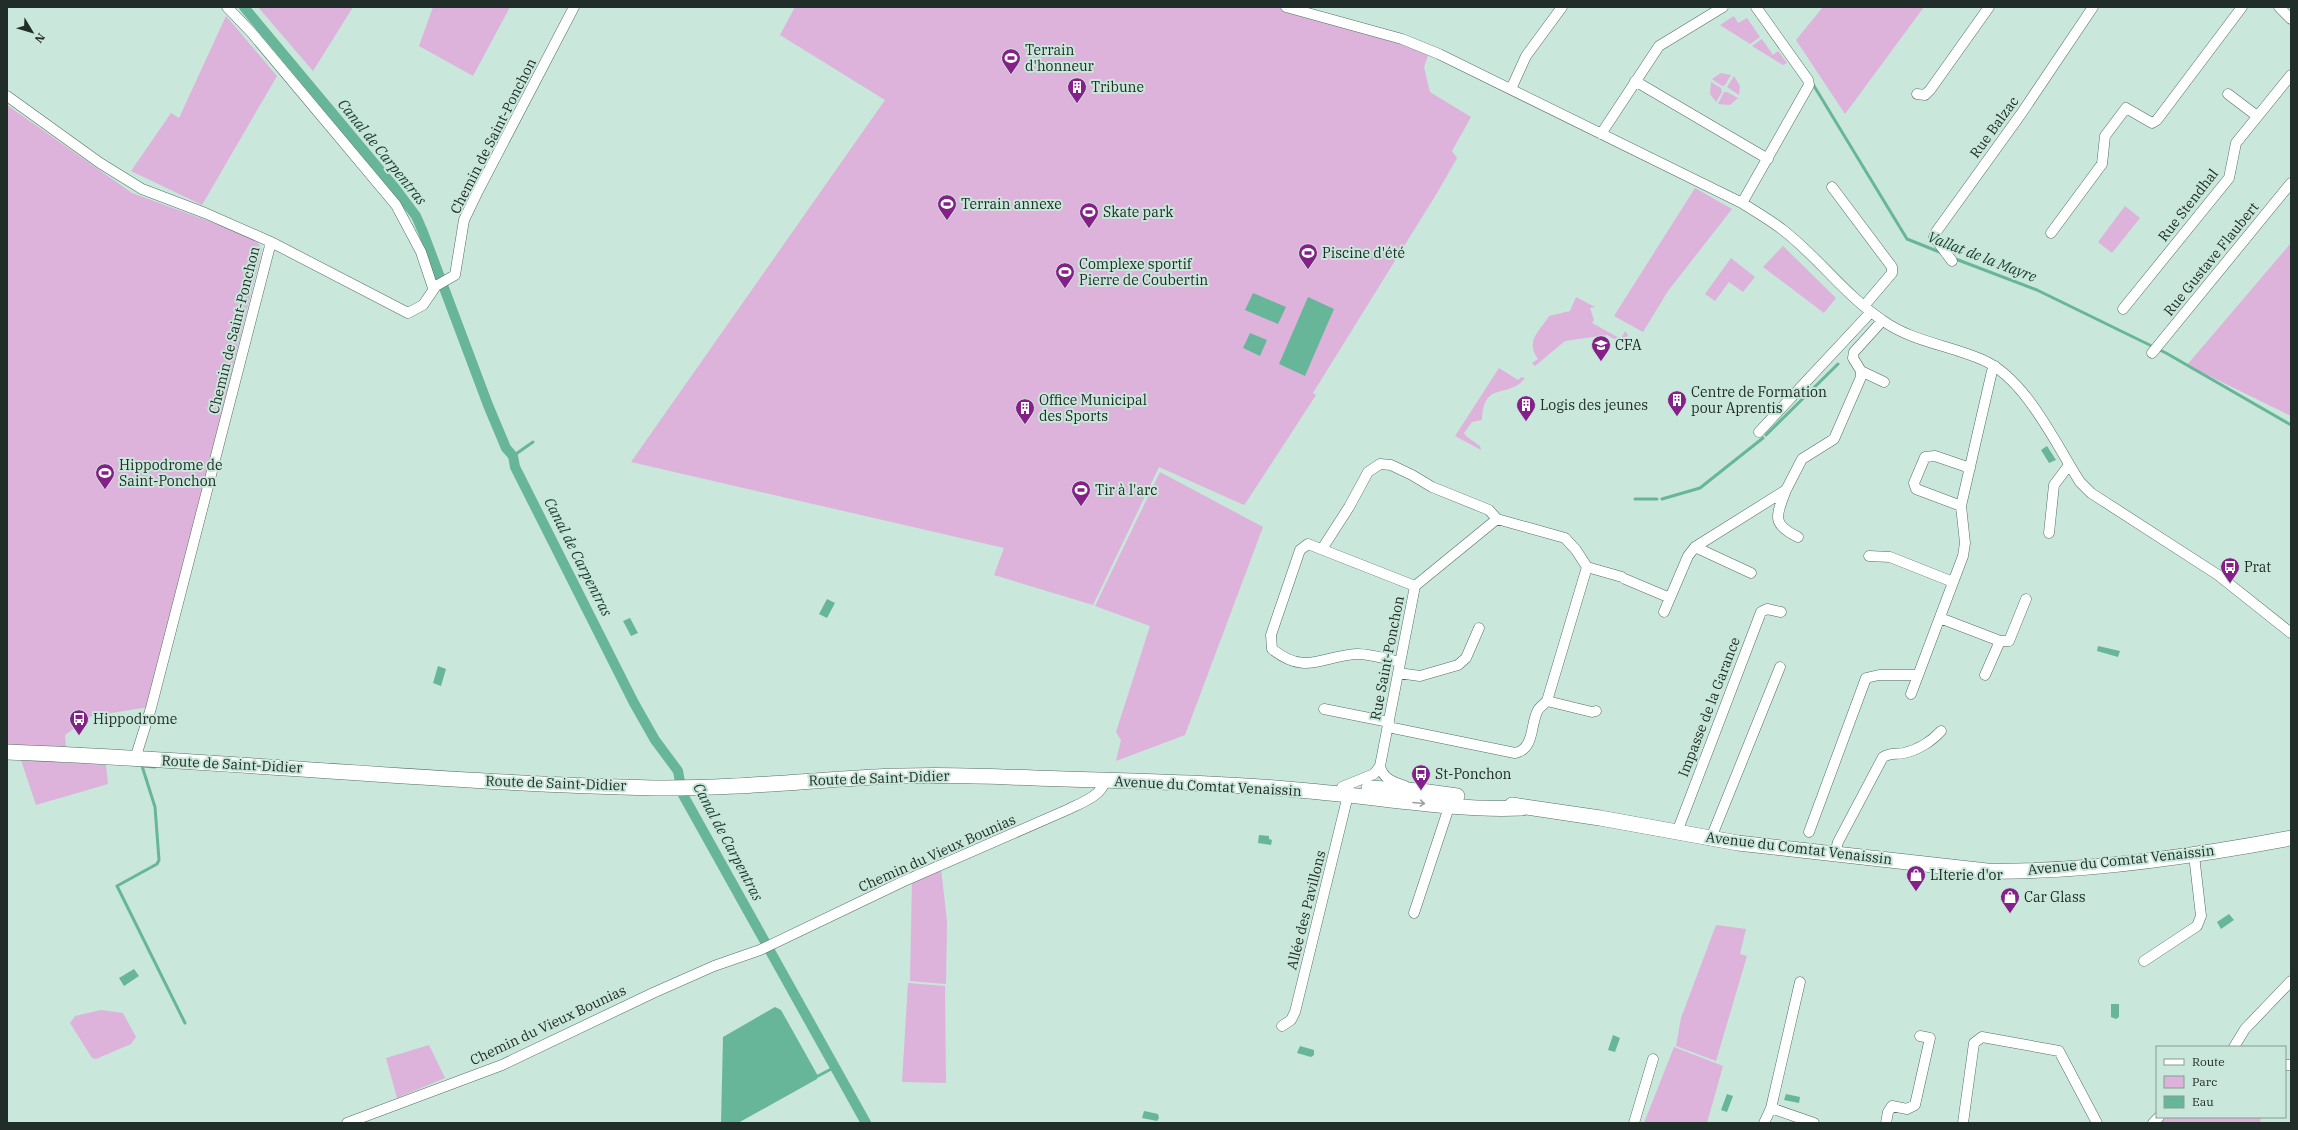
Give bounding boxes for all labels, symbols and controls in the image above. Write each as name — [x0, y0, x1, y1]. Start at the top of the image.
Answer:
north arrow — [12, 12, 52, 52]
text: N — [32, 30, 48, 46]
place label: Terrain d'honneur — [1025, 41, 1095, 75]
sports icon: Terrain d'honneur — [1000, 47, 1022, 75]
street label: Chemin de Saint-Ponchon — [446, 55, 540, 217]
building icon: Tribune — [1066, 76, 1088, 104]
place label: Tribune — [1091, 78, 1144, 96]
street label: Rue Balzac — [1966, 93, 2022, 161]
water label: Canal de Carpentras — [334, 95, 431, 209]
street label: Rue Stendhal — [2154, 165, 2222, 245]
sports icon: Terrain annexe — [936, 193, 958, 221]
place label: Terrain annexe — [961, 195, 1062, 213]
street label: Rue Gustave Flaubert — [2160, 198, 2262, 320]
sports icon: Skate park — [1078, 201, 1100, 229]
place label: Skate park — [1103, 203, 1174, 221]
water label: Vallat de la Mayre — [1925, 227, 2040, 286]
sports icon: Piscine d'été — [1297, 242, 1319, 270]
street label: Chemin de Saint-Ponchon — [204, 244, 264, 416]
place label: Piscine d'été — [1322, 244, 1405, 262]
place label: Complexe sportif Pierre de Coubertin — [1079, 255, 1208, 289]
sports icon: Complexe sportif Pierre de Coubertin — [1054, 261, 1076, 289]
school or university icon: CFA — [1590, 334, 1612, 362]
place label: CFA — [1615, 336, 1642, 354]
place label: Centre de Formation pour Aprentis — [1691, 383, 1827, 417]
building icon: Centre de Formation pour Aprentis — [1666, 389, 1688, 417]
place label: Office Municipal des Sports — [1039, 391, 1147, 425]
building icon: Logis des jeunes — [1515, 394, 1537, 422]
place label: Logis des jeunes — [1540, 396, 1648, 414]
building icon: Office Municipal des Sports — [1014, 397, 1036, 425]
place label: Hippodrome de Saint-Ponchon — [119, 456, 223, 490]
sports icon: Hippodrome de Saint-Ponchon — [94, 462, 116, 490]
sports icon: Tir à l'arc — [1070, 479, 1092, 507]
place label: Tir à l'arc — [1095, 481, 1158, 499]
water label: Canal de Carpentras — [540, 494, 617, 620]
bus stop icon: Prat — [2219, 556, 2241, 584]
place label: Prat — [2244, 558, 2271, 576]
street label: Rue Saint-Ponchon — [1366, 594, 1408, 722]
street label: Impasse de la Garance — [1674, 634, 1744, 780]
bus stop icon: Hippodrome — [68, 708, 90, 736]
place label: Hippodrome — [93, 710, 177, 728]
street label: Route de Saint-Didier — [161, 751, 304, 777]
bus stop icon: St-Ponchon — [1410, 763, 1432, 791]
place label: St-Ponchon — [1435, 765, 1512, 783]
street label: Route de Saint-Didier — [808, 767, 951, 789]
street label: Route de Saint-Didier — [485, 772, 628, 794]
street label: Avenue du Comtat Venaissin — [1114, 772, 1302, 800]
water label: Canal de Carpentras — [689, 780, 768, 904]
one-way arrow — [1412, 799, 1425, 806]
street label: Chemin du Vieux Bounias — [856, 810, 1019, 896]
street label: Avenue du Comtat Venaissin — [1705, 828, 1893, 868]
street label: Avenue du Comtat Venaissin — [2027, 841, 2215, 879]
street label: Allée des Pavillons — [1282, 848, 1330, 971]
shop icon: LIterie d'or — [1905, 864, 1927, 892]
place label: LIterie d'or — [1930, 866, 2003, 884]
shop icon: Car Glass — [1999, 886, 2021, 914]
place label: Car Glass — [2024, 888, 2086, 906]
street label: Chemin du Vieux Bounias — [467, 981, 629, 1069]
legend — [2156, 1046, 2286, 1118]
text: Route — [2192, 1054, 2225, 1069]
text: Parc — [2192, 1074, 2217, 1089]
text: Eau — [2192, 1094, 2214, 1109]

